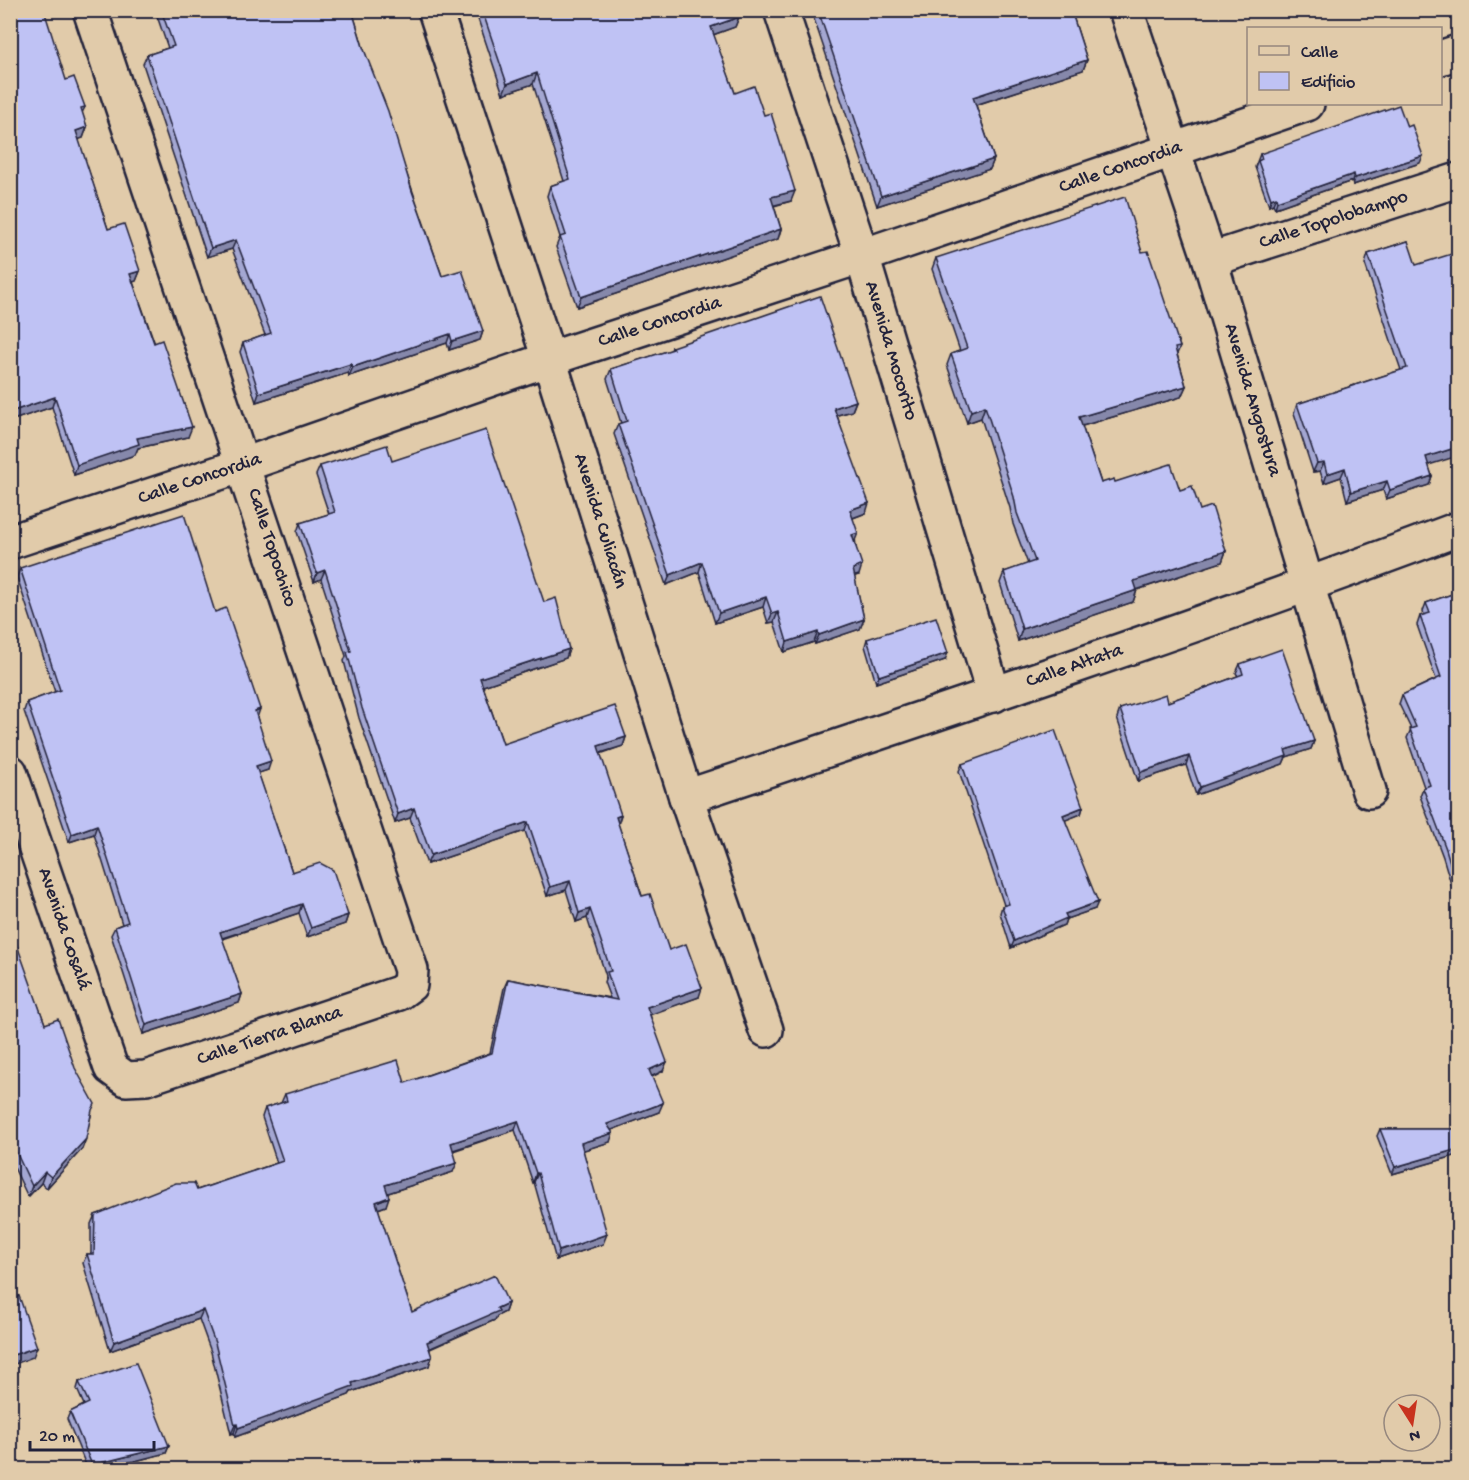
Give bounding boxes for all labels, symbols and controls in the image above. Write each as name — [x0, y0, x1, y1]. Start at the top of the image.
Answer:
legend — [1247, 27, 1442, 105]
text: Calle — [1301, 43, 1339, 64]
text: Edificio — [1301, 73, 1355, 94]
street label: Calle Concordia — [1056, 136, 1186, 199]
street label: Calle Topolobampo — [1256, 185, 1411, 255]
street label: Avenida Mocorito — [859, 279, 922, 423]
street label: Calle Concordia — [596, 291, 725, 353]
street label: Avenida Angostura — [1218, 321, 1286, 480]
street label: Calle Concordia — [136, 448, 265, 510]
street label: Avenida Culiacán — [568, 451, 632, 592]
street label: Calle Topochico — [241, 486, 301, 610]
street label: Calle Altata — [1023, 639, 1127, 694]
street label: Avenida Cosalá — [32, 865, 95, 994]
street label: Calle Tierra Blanca — [194, 1001, 346, 1071]
north arrow — [1382, 1393, 1442, 1453]
scale bar — [30, 1414, 154, 1452]
text: N — [1407, 1424, 1421, 1445]
text: 20 m — [39, 1427, 75, 1448]

